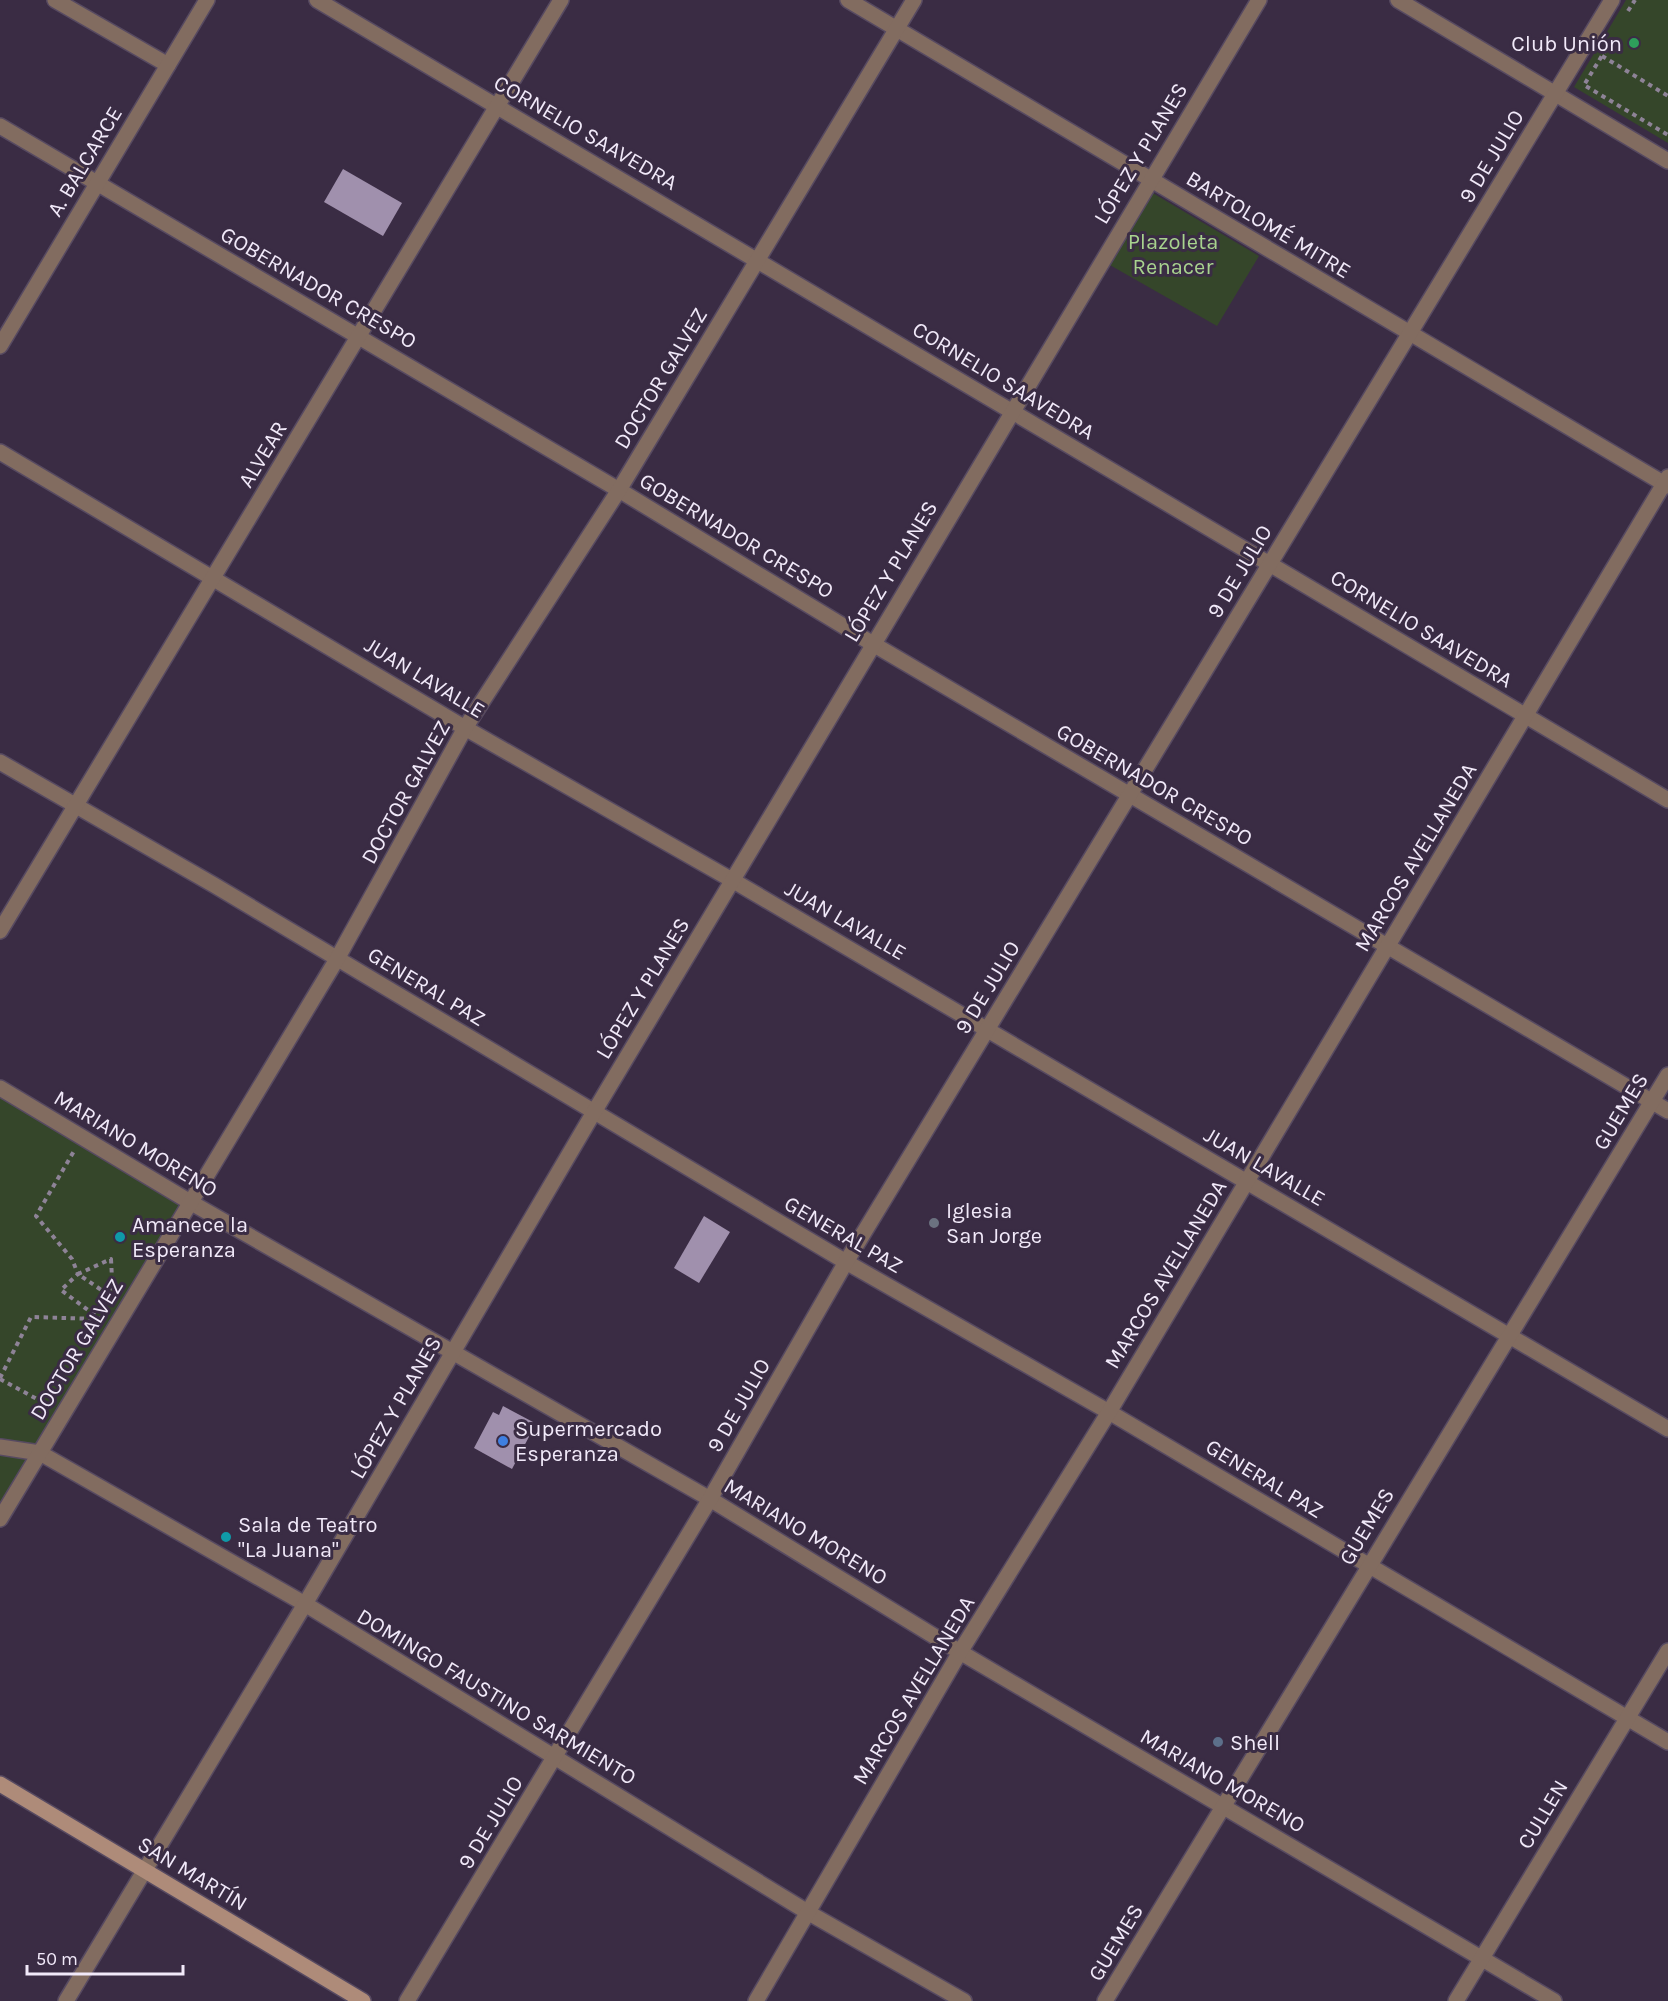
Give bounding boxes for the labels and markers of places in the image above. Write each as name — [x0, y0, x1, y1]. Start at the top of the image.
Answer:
place label: Club Unión — [1511, 31, 1622, 57]
marker: Club Unión — [1627, 36, 1641, 50]
place label: Iglesia San Jorge — [946, 1198, 1042, 1249]
place label: Amanece la Esperanza — [132, 1212, 248, 1263]
marker: Iglesia San Jorge — [927, 1216, 941, 1230]
marker: Amanece la Esperanza — [113, 1230, 127, 1244]
place label: Supermercado Esperanza — [515, 1416, 662, 1467]
marker: Supermercado Esperanza — [496, 1434, 510, 1448]
place label: Sala de Teatro "La Juana" — [238, 1512, 377, 1563]
marker: Sala de Teatro "La Juana" — [219, 1530, 233, 1544]
place label: Shell — [1230, 1730, 1280, 1756]
marker: Shell — [1211, 1735, 1225, 1749]

